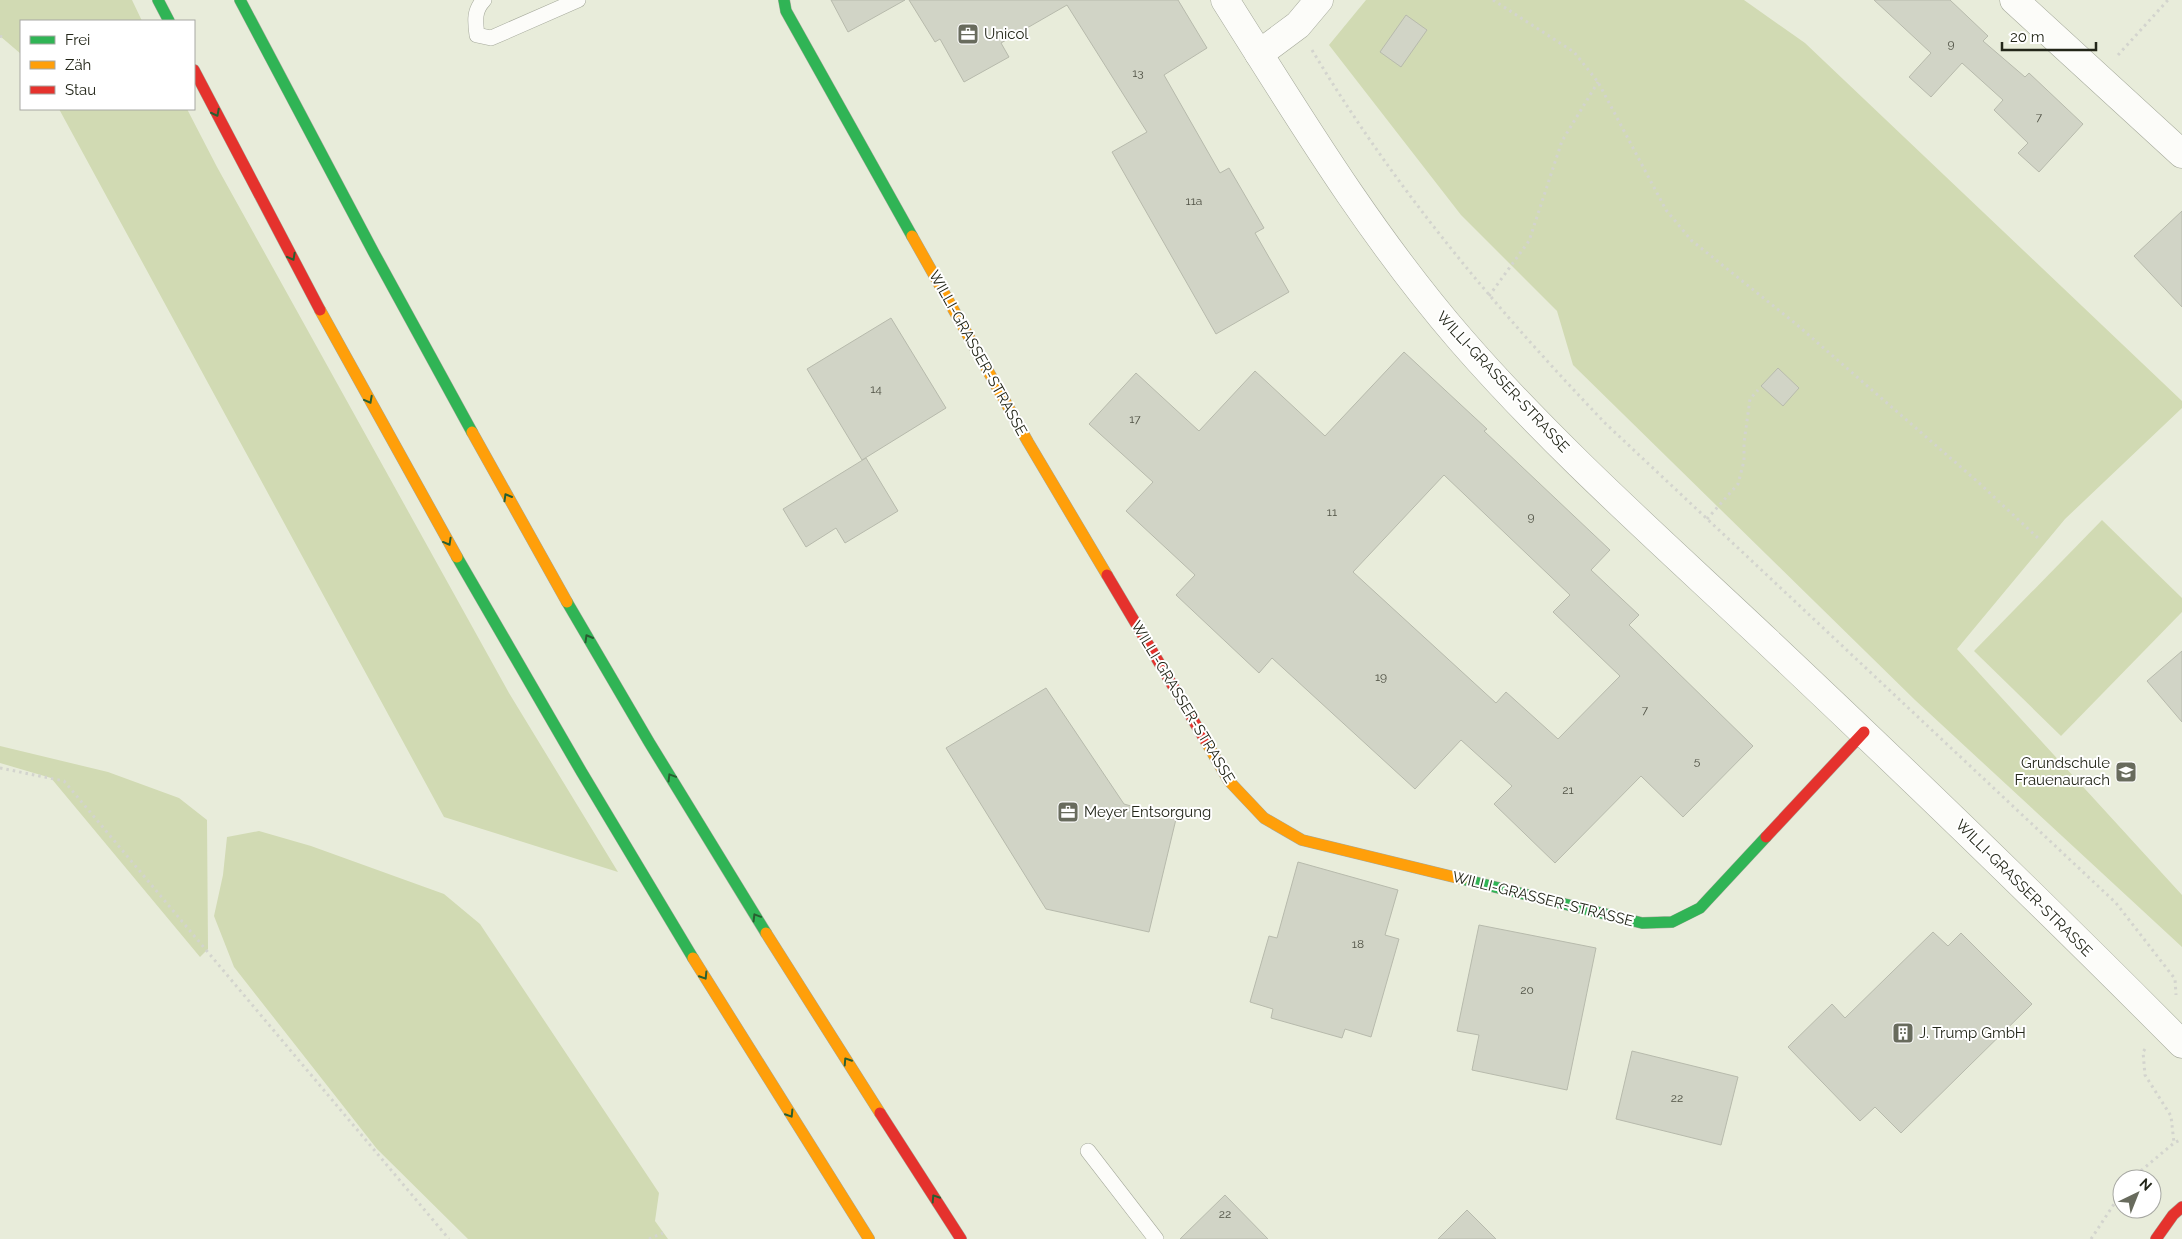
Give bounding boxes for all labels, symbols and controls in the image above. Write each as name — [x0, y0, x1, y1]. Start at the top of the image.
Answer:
legend — [20, 20, 195, 110]
scale bar — [2002, 20, 2096, 52]
office icon: Unicol — [956, 22, 980, 46]
place label: Unicol — [984, 25, 1029, 43]
text: 20 m — [2010, 28, 2045, 46]
text: Frei — [65, 31, 90, 49]
house number: 9 — [1947, 37, 1955, 51]
text: Zäh — [65, 56, 91, 74]
house number: 13 — [1132, 66, 1144, 80]
text: Stau — [65, 81, 96, 99]
one-way arrow — [210, 108, 220, 117]
house number: 7 — [2036, 110, 2043, 124]
house number: 11a — [1186, 194, 1202, 208]
one-way arrow — [286, 252, 296, 261]
street label: WILLI-GRASSER-STRASSE — [925, 267, 1031, 439]
street label: WILLI-GRASSER-STRASSE — [1433, 308, 1573, 456]
house number: 14 — [870, 382, 882, 396]
one-way arrow — [363, 395, 373, 404]
house number: 17 — [1129, 412, 1141, 426]
one-way arrow — [504, 493, 514, 502]
house number: 11 — [1327, 505, 1337, 519]
house number: 9 — [1527, 510, 1535, 524]
one-way arrow — [442, 537, 452, 546]
street label: WILLI-GRASSER-STRASSE — [1127, 618, 1239, 786]
one-way arrow — [584, 634, 594, 643]
house number: 19 — [1375, 670, 1387, 684]
house number: 7 — [1642, 703, 1649, 717]
house number: 5 — [1694, 754, 1701, 768]
place label: Grundschule Frauenaurach — [2014, 754, 2110, 789]
school or university icon: Grundschule Frauenaurach — [2114, 760, 2138, 784]
one-way arrow — [668, 774, 678, 783]
house number: 21 — [1562, 783, 1574, 797]
office icon: Meyer Entsorgung — [1056, 800, 1080, 824]
place label: Meyer Entsorgung — [1084, 803, 1211, 821]
street label: WILLI-GRASSER-STRASSE — [1952, 816, 2096, 960]
street label: WILLI-GRASSER-STRASSE — [1450, 868, 1636, 930]
one-way arrow — [752, 913, 762, 922]
house number: 18 — [1352, 937, 1364, 951]
one-way arrow — [698, 971, 708, 980]
house number: 20 — [1520, 983, 1534, 997]
building icon: J. Trump GmbH — [1891, 1021, 1915, 1045]
place label: J. Trump GmbH — [1919, 1024, 2026, 1042]
one-way arrow — [844, 1058, 853, 1067]
house number: 22 — [1671, 1091, 1683, 1105]
one-way arrow — [784, 1109, 794, 1118]
north arrow — [2112, 1169, 2162, 1219]
text: N — [2137, 1175, 2155, 1194]
one-way arrow — [931, 1194, 941, 1203]
house number: 22 — [1219, 1207, 1231, 1221]

